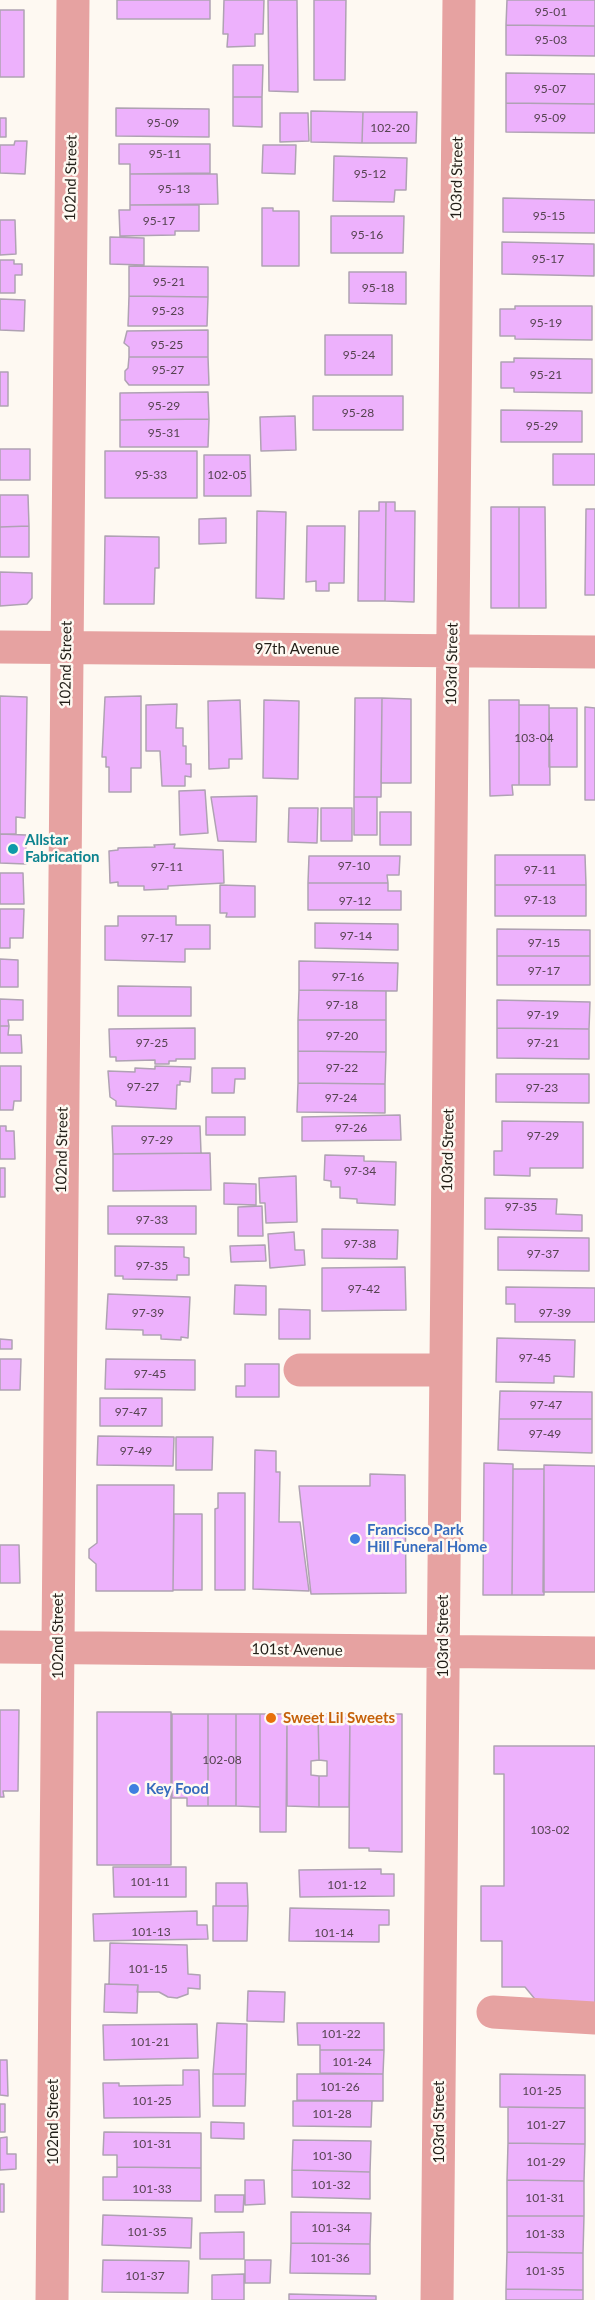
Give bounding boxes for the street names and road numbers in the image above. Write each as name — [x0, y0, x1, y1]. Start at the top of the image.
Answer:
street label: 102nd Street — [61, 135, 81, 221]
street label: 103rd Street — [447, 136, 467, 220]
street label: 102nd Street — [56, 621, 76, 707]
street label: 103rd Street — [442, 622, 462, 706]
street label: 97th Avenue — [255, 640, 339, 658]
street label: 102nd Street — [52, 1107, 72, 1193]
street label: 103rd Street — [438, 1108, 458, 1192]
street label: 102nd Street — [49, 1593, 67, 1679]
street label: 103rd Street — [434, 1594, 452, 1678]
street label: 101st Avenue — [251, 1640, 343, 1660]
street label: 102nd Street — [44, 2079, 62, 2165]
street label: 103rd Street — [430, 2080, 448, 2164]

